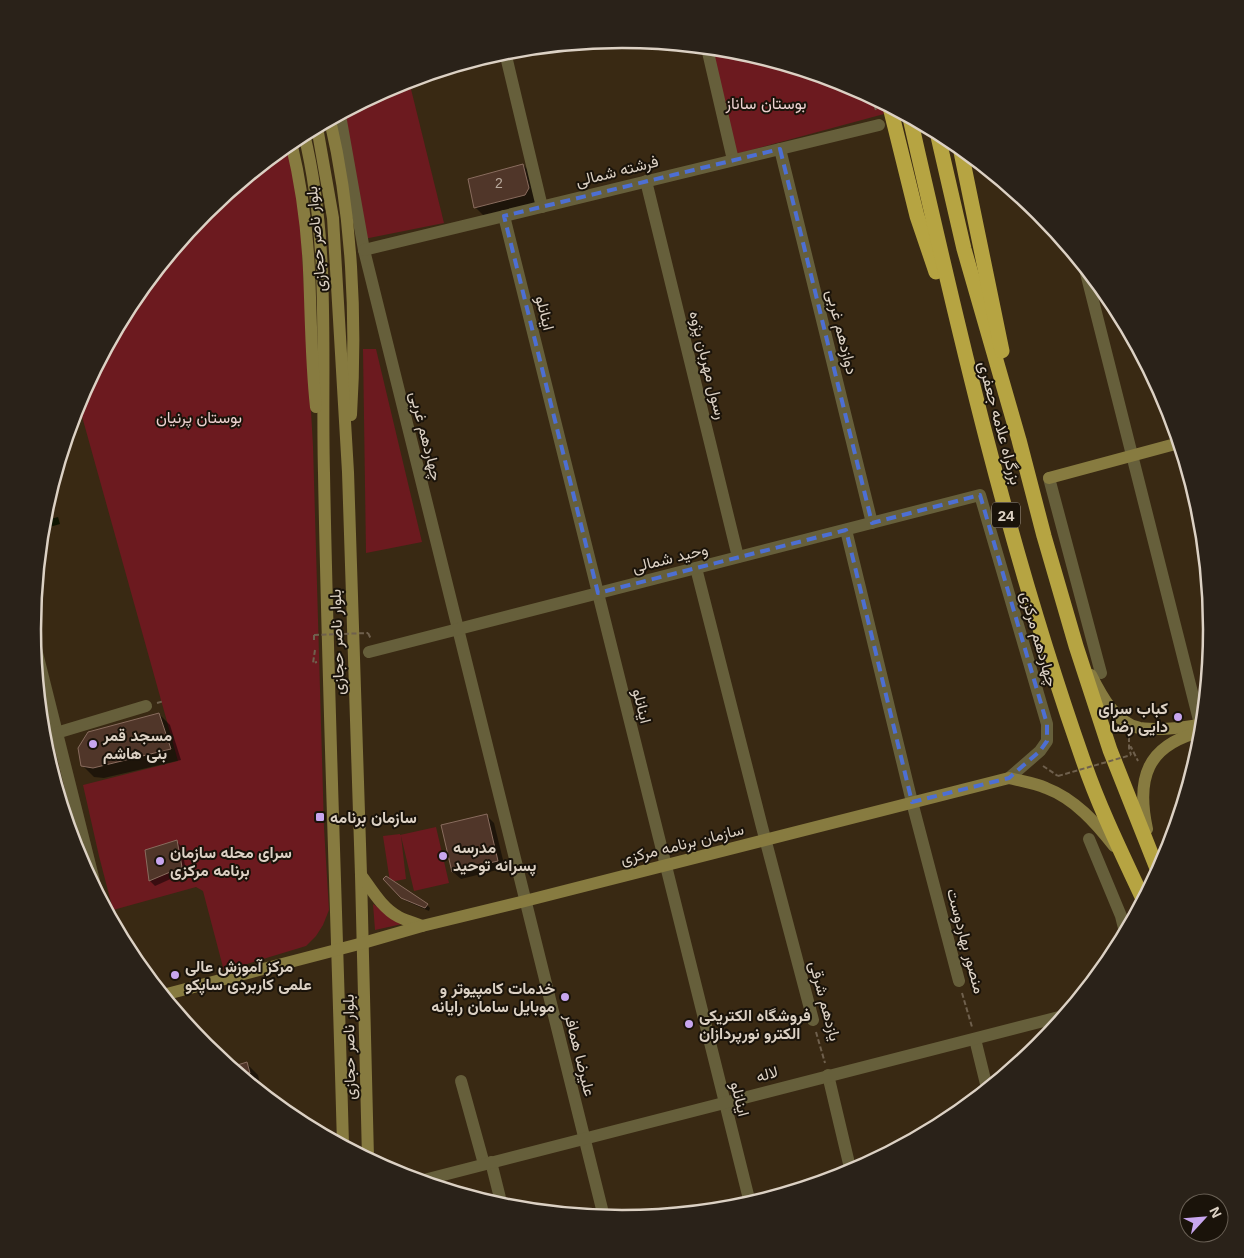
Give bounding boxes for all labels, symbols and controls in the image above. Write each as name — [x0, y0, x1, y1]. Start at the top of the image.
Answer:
park label: بوستان ساناز — [724, 95, 807, 114]
street label: فرشته شمالی — [574, 153, 661, 191]
house number: 2 — [495, 175, 503, 191]
street label: بلوار ناصر حجازی — [303, 185, 331, 292]
street label: دوازدهم غربی — [821, 288, 861, 377]
street label: اینانلو — [531, 294, 557, 333]
street label: رسول مهربان پژوه — [683, 309, 730, 422]
street label: بزرگراه علامه جعفری — [973, 359, 1025, 487]
street label: چهاردهم غربی — [404, 390, 445, 483]
park label: بوستان پرنیان — [156, 409, 242, 429]
road number: 24 — [992, 502, 1020, 528]
street label: وحید شمالی — [630, 540, 710, 578]
street label: بلوار ناصر حجازی — [327, 589, 349, 695]
street label: چهاردهم مرکزی — [1014, 589, 1061, 690]
street label: اینانلو — [628, 687, 654, 726]
place label: کباب سرای دایی رضا — [1098, 700, 1168, 737]
marker: کباب سرای دایی رضا — [1172, 711, 1184, 723]
place label: مسجد قمر بنی هاشم — [102, 727, 173, 764]
marker: مسجد قمر بنی هاشم — [87, 738, 99, 750]
place label: سازمان برنامه — [330, 809, 417, 828]
marker: سازمان برنامه — [314, 811, 326, 823]
street label: سازمان برنامه مرکزی — [618, 820, 746, 870]
place label: مدرسه پسرانه توحید — [453, 839, 536, 877]
place label: سرای محله سازمان برنامه مرکزی — [170, 844, 292, 881]
marker: مدرسه پسرانه توحید — [437, 850, 449, 862]
marker: سرای محله سازمان برنامه مرکزی — [154, 855, 166, 867]
street label: منصور بهاردوست — [942, 887, 988, 996]
place label: مرکز آموزش عالی علمی کاربردی ساپکو — [185, 958, 312, 996]
street label: یازدهم شرقی — [804, 959, 844, 1043]
marker: مرکز آموزش عالی علمی کاربردی ساپکو — [169, 969, 181, 981]
place label: خدمات کامپیوتر و موبایل سامان رایانه — [431, 980, 555, 1017]
marker: خدمات کامپیوتر و موبایل سامان رایانه — [559, 991, 571, 1003]
street label: بلوار ناصر حجازی — [340, 994, 360, 1100]
place label: فروشگاه الکتریکی الکترو نورپردازان — [699, 1007, 811, 1045]
street label: علیرضا همافر — [559, 1011, 598, 1099]
marker: فروشگاه الکتریکی الکترو نورپردازان — [683, 1018, 695, 1030]
street label: لاله — [754, 1063, 780, 1085]
street label: اینانلو — [726, 1080, 752, 1119]
north arrow — [1179, 1193, 1229, 1243]
text: N — [1206, 1204, 1225, 1220]

